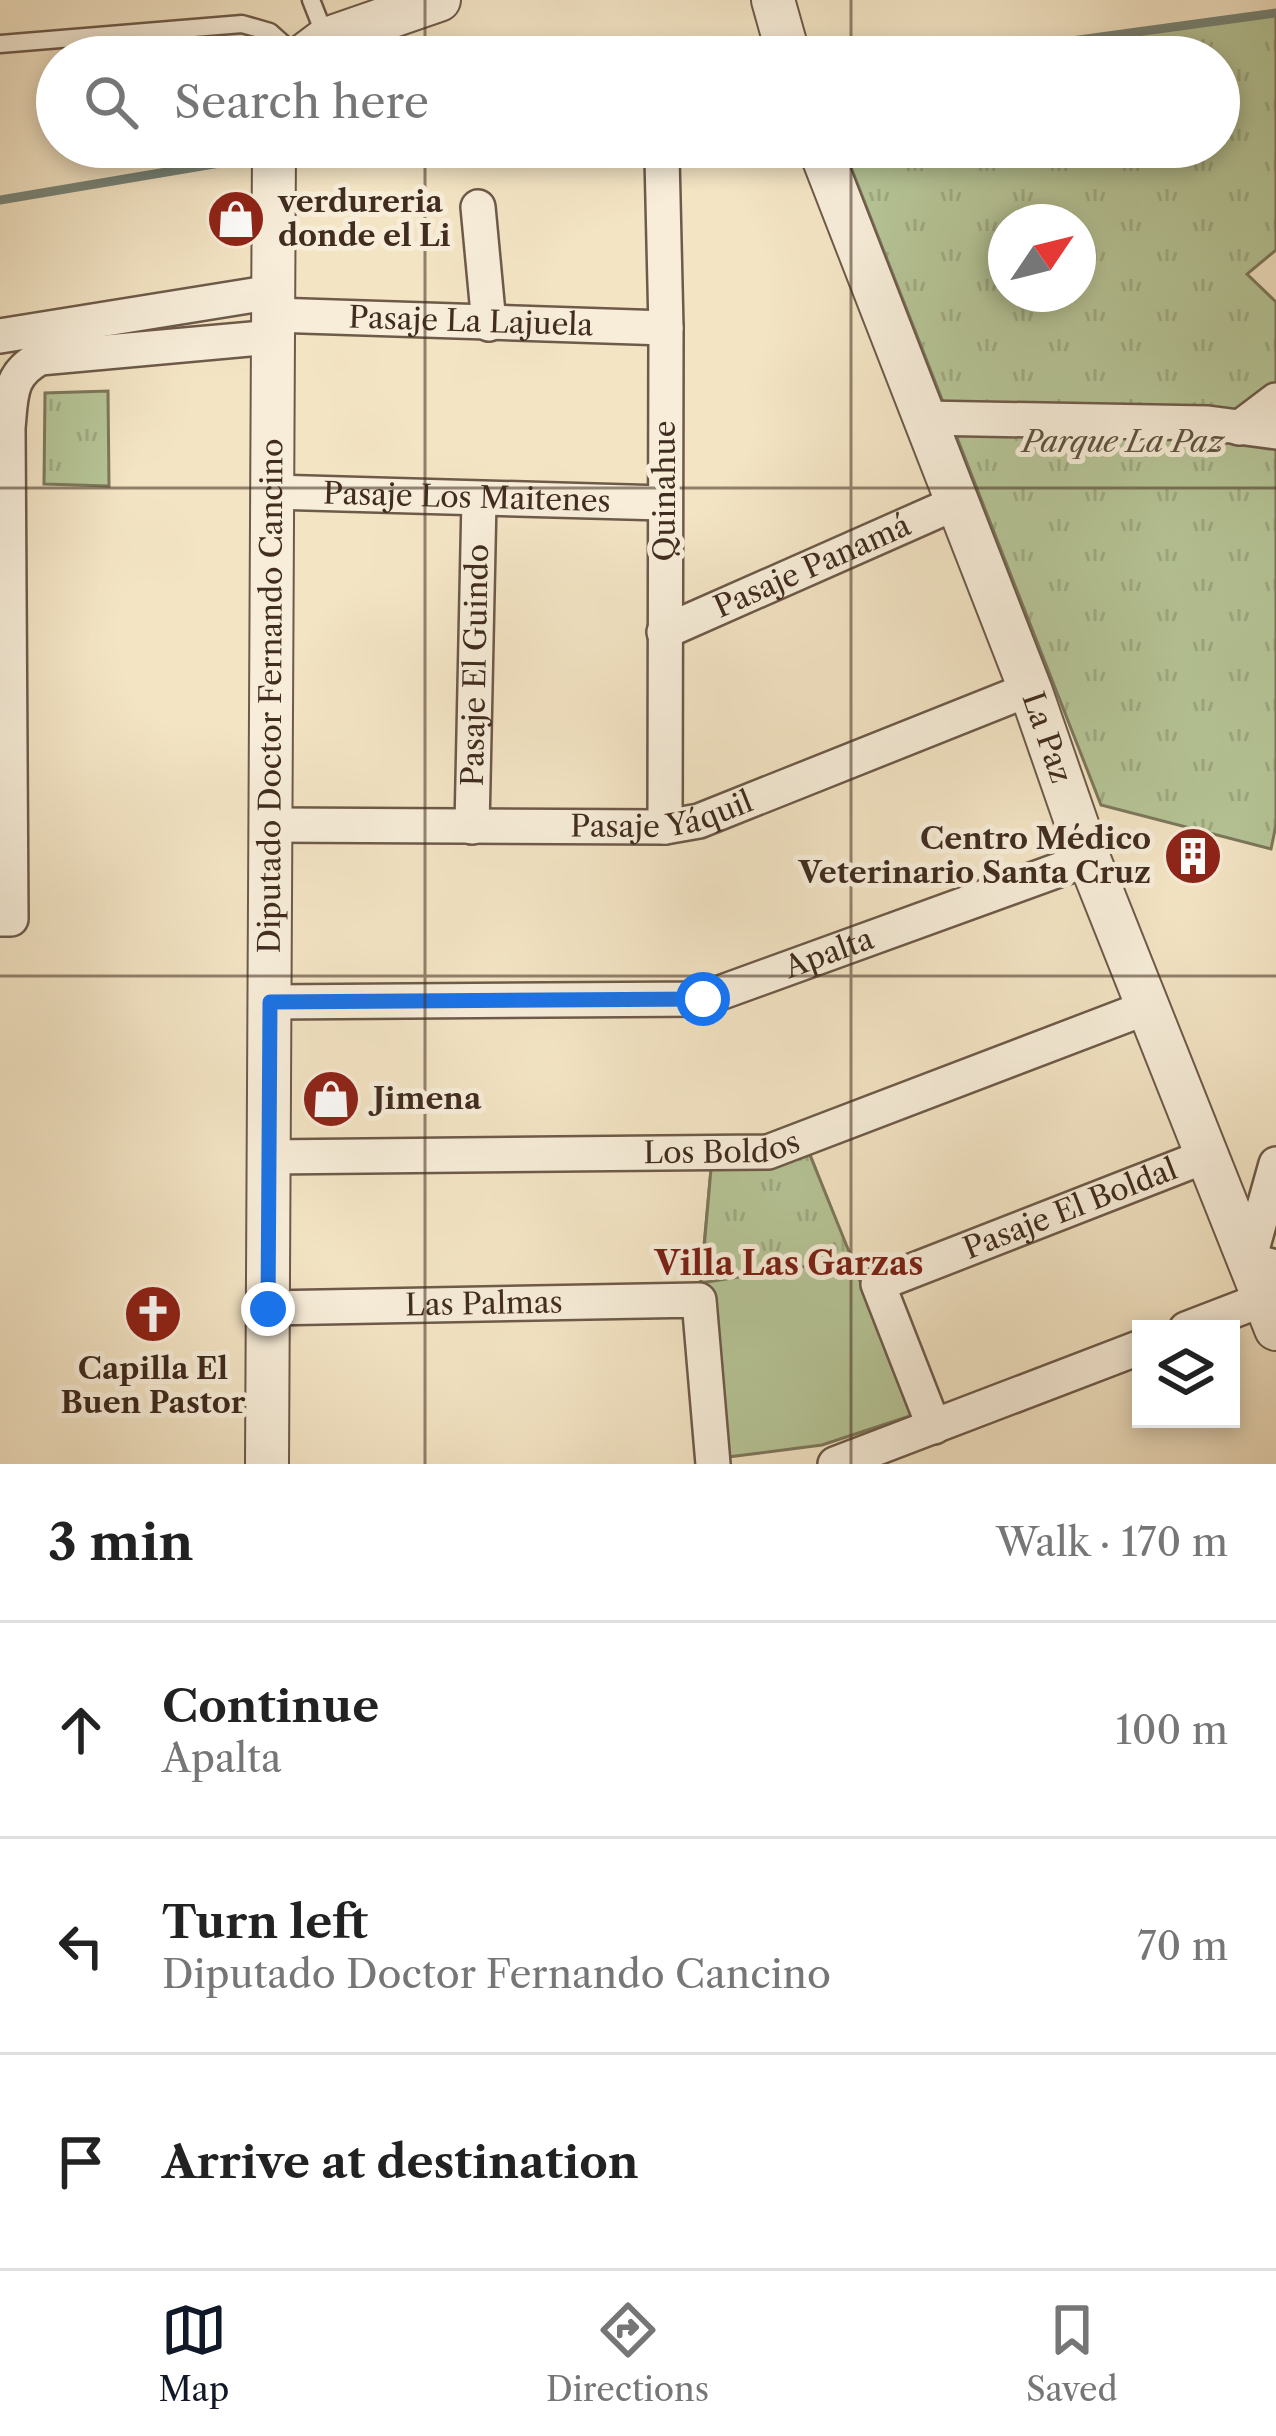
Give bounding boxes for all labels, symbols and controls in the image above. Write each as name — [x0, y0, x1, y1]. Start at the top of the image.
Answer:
search box — [36, 36, 1240, 168]
icon: search — [78, 69, 144, 135]
text: Search here — [174, 74, 429, 130]
place label: verdureria donde el Li — [277, 183, 451, 254]
shop icon: verdureria donde el Li — [205, 188, 267, 250]
north arrow — [988, 204, 1096, 312]
street label: Pasaje La Lajuela — [348, 299, 594, 344]
street label: Quinahue — [646, 420, 683, 562]
park label: Parque La Paz — [1020, 423, 1226, 460]
street label: Diputado Doctor Fernando Cancino — [251, 439, 290, 953]
street label: Pasaje Los Maitenes — [323, 474, 611, 519]
street label: Pasaje Panamá — [708, 506, 916, 626]
street label: Pasaje El Guindo — [454, 543, 496, 787]
street label: La Paz — [1014, 687, 1080, 788]
street label: Pasaje Yáquil — [570, 783, 758, 845]
place label: Centro Médico Veterinario Santa Cruz — [797, 820, 1151, 891]
building icon: Centro Médico Veterinario Santa Cruz — [1162, 825, 1224, 887]
street label: Apalta — [778, 920, 878, 986]
route start — [676, 972, 730, 1026]
shop icon: Jimena — [300, 1068, 362, 1130]
place label: Jimena — [368, 1080, 482, 1117]
street label: Los Boldos — [643, 1123, 805, 1171]
street label: Pasaje El Boldal — [958, 1150, 1182, 1267]
district label: Villa Las Garzas — [654, 1243, 923, 1284]
route end — [241, 1282, 295, 1336]
church icon: Capilla El Buen Pastor — [122, 1283, 184, 1345]
street label: Las Palmas — [405, 1284, 563, 1323]
map controls — [1132, 1320, 1240, 1428]
button: layers — [1132, 1320, 1240, 1428]
place label: Capilla El Buen Pastor — [60, 1350, 246, 1421]
text: 3 min — [48, 1511, 194, 1573]
text: Walk · 170 m — [996, 1518, 1228, 1566]
text: Continue — [162, 1678, 379, 1734]
icon: ahead — [48, 1697, 114, 1763]
text: 100 m — [1115, 1706, 1228, 1754]
text: Apalta — [162, 1734, 281, 1782]
text: Turn left — [162, 1894, 368, 1950]
icon: left — [48, 1913, 114, 1979]
text: 70 m — [1137, 1922, 1228, 1970]
text: Diputado Doctor Fernando Cancino — [162, 1950, 831, 1998]
icon: arrive — [48, 2129, 114, 2195]
text: Arrive at destination — [162, 2134, 639, 2190]
tab: Map — [158, 2297, 229, 2410]
tab: Directions — [546, 2297, 709, 2410]
tab: Saved — [1026, 2297, 1118, 2410]

